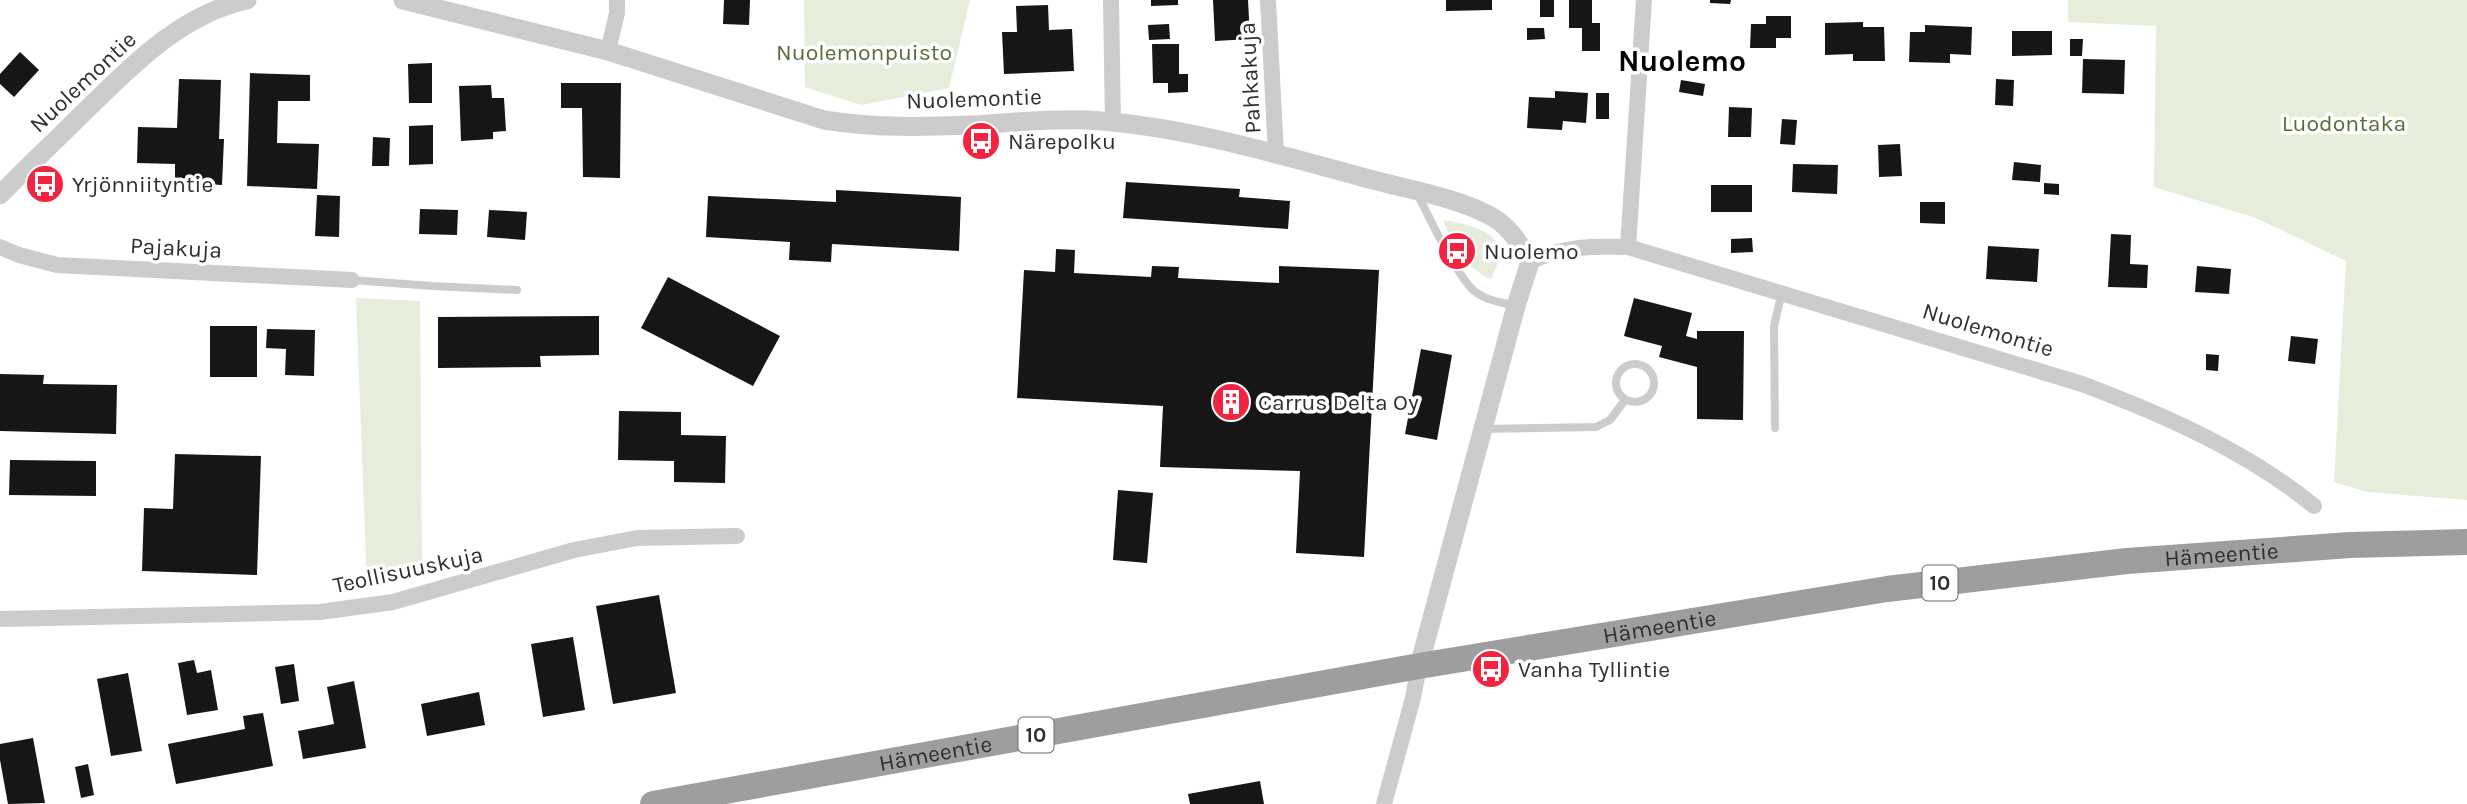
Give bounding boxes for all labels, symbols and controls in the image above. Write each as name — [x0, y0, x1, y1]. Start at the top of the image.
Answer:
street label: Pahkakuja — [1234, 22, 1266, 134]
street label: Nuolemontie — [24, 26, 142, 138]
park label: Nuolemonpuisto — [776, 39, 952, 66]
district label: Nuolemo — [1618, 43, 1746, 79]
street label: Nuolemontie — [906, 83, 1042, 115]
park label: Luodontaka — [2282, 110, 2406, 137]
bus stop icon: Närepolku — [960, 120, 1002, 162]
place label: Närepolku — [1008, 128, 1116, 155]
bus stop icon: Yrjönniityntie — [24, 163, 66, 205]
place label: Yrjönniityntie — [72, 171, 213, 198]
bus stop icon: Nuolemo — [1436, 230, 1478, 272]
street label: Pajakuja — [129, 232, 223, 264]
place label: Nuolemo — [1484, 238, 1579, 265]
street label: Nuolemontie — [1919, 297, 2057, 363]
building icon: Carrus Delta Oy — [1210, 381, 1252, 423]
place label: Carrus Delta Oy — [1258, 389, 1419, 416]
street label: Hämeentie — [2163, 537, 2280, 572]
street label: Teollisuuskuja — [331, 541, 485, 599]
road number: 10 — [1923, 566, 1958, 600]
street label: Hämeentie — [1601, 604, 1718, 649]
bus stop icon: Vanha Tyllintie — [1470, 648, 1512, 690]
place label: Vanha Tyllintie — [1518, 656, 1670, 683]
road number: 10 — [1018, 718, 1054, 752]
street label: Hämeentie — [877, 730, 994, 777]

